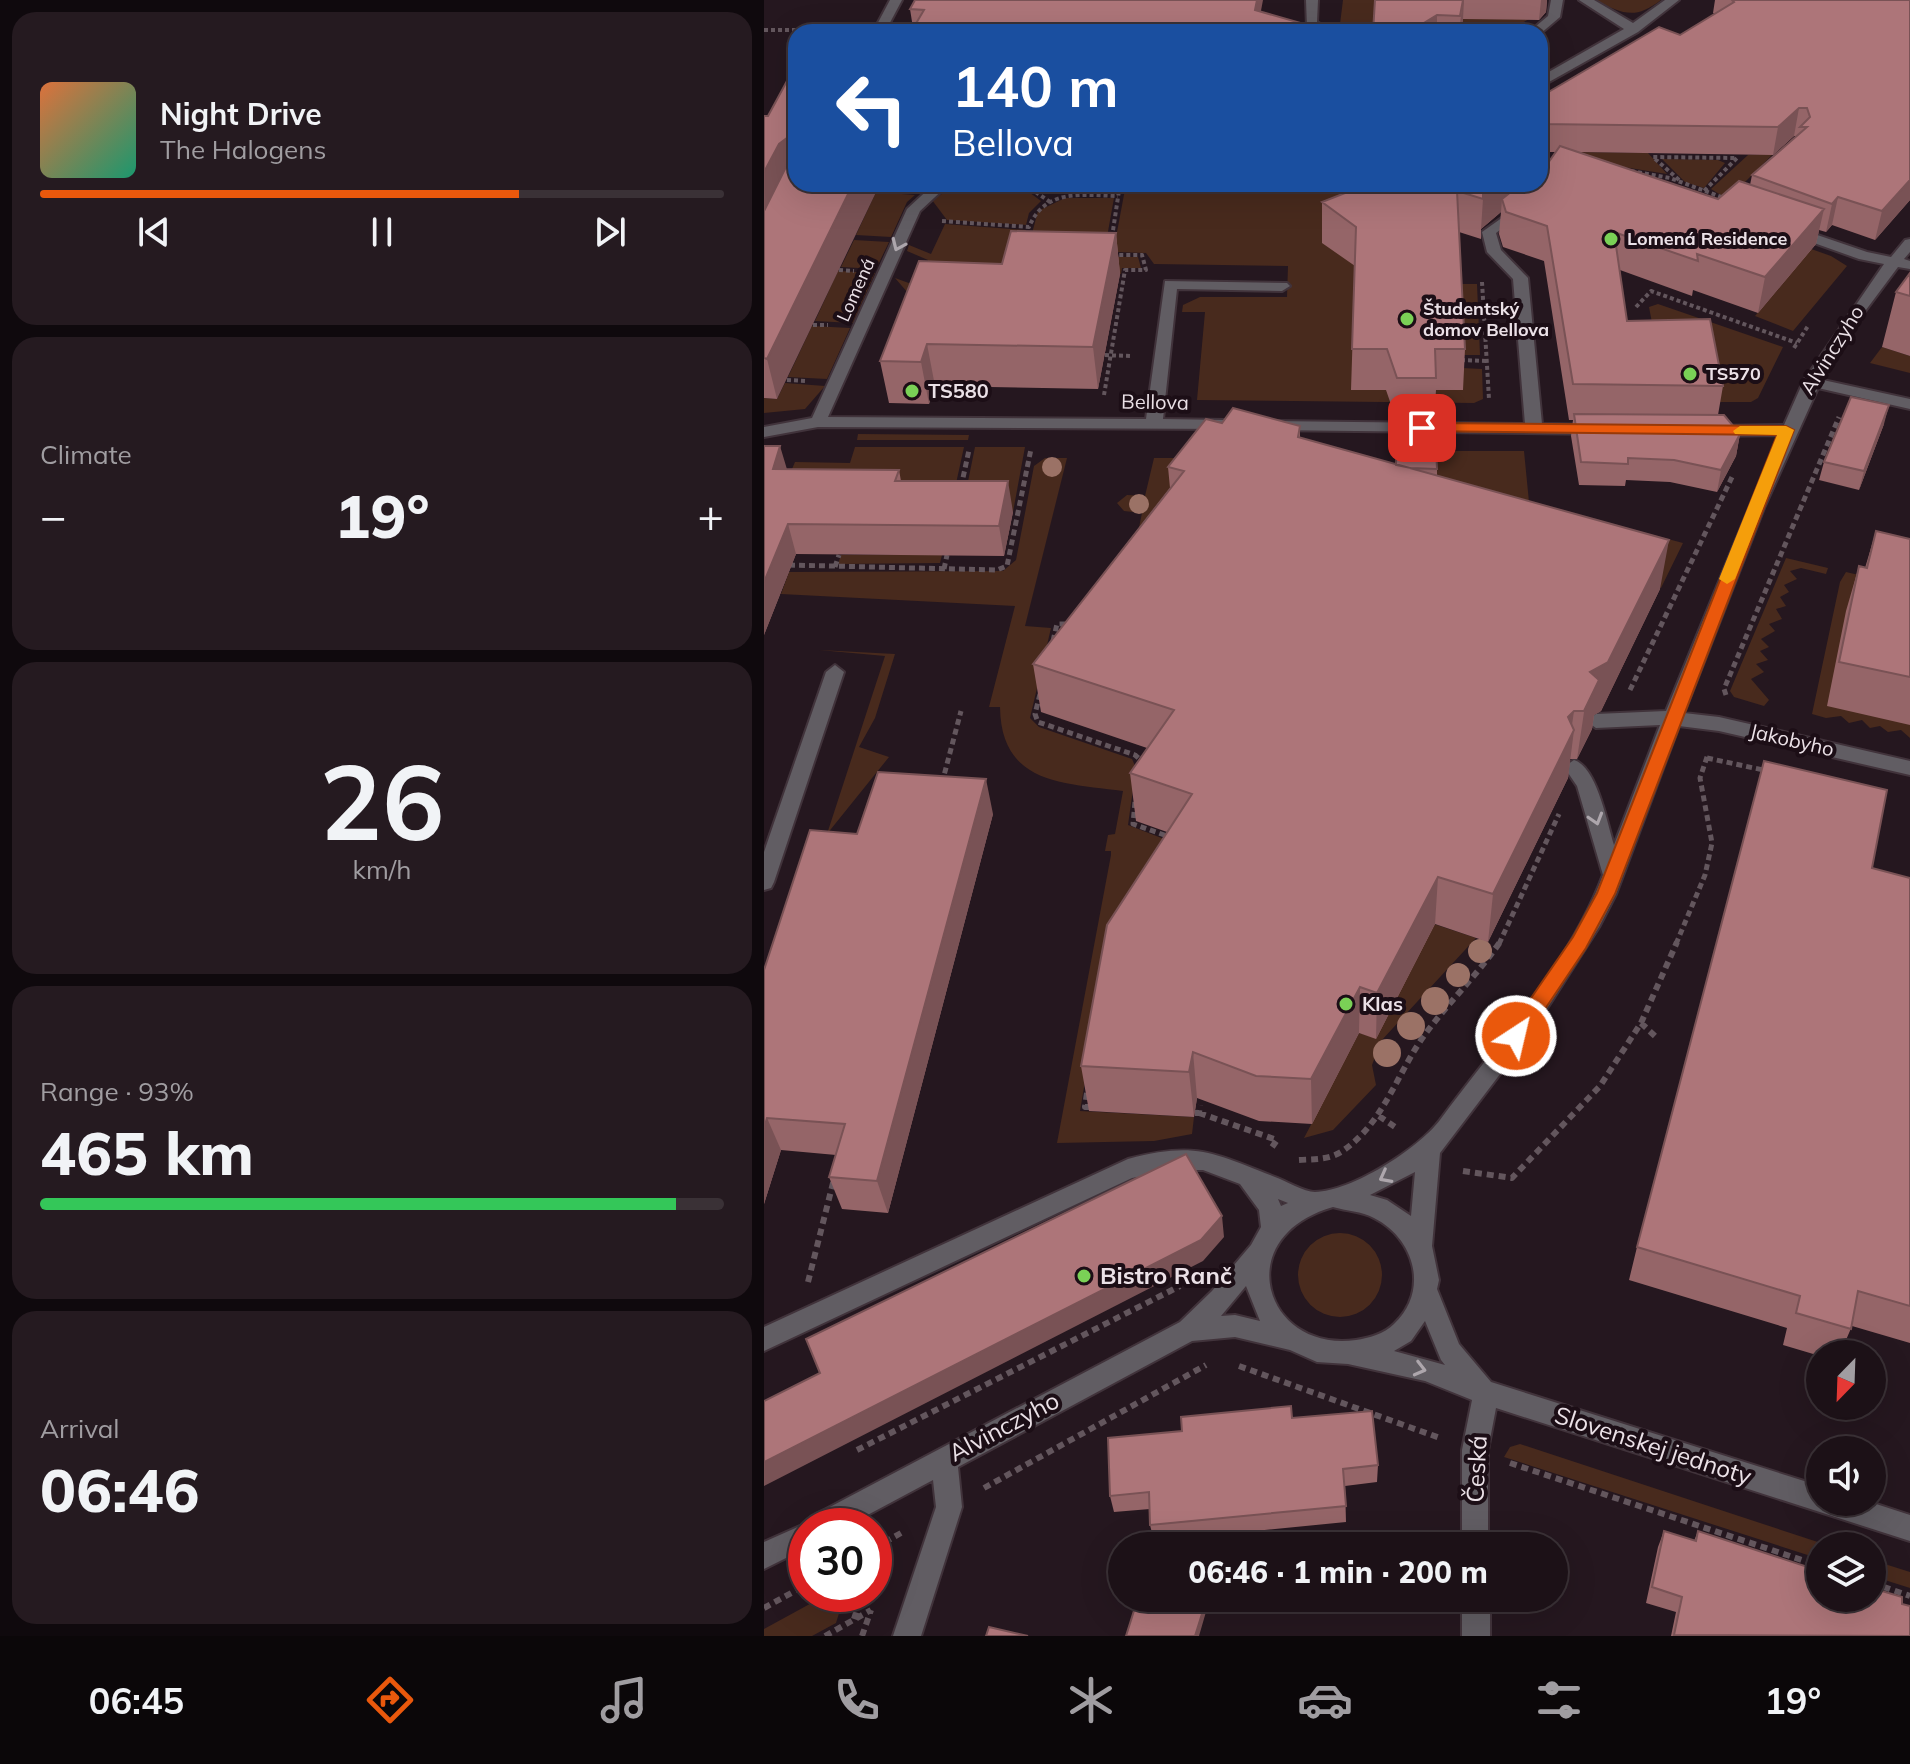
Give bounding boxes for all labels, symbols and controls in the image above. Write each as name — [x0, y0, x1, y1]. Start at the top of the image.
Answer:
text: 140 m — [952, 51, 1119, 121]
icon: left — [820, 56, 924, 160]
text: Night Drive — [160, 95, 322, 133]
text: Bellova — [952, 120, 1074, 165]
text: The Halogens — [160, 133, 326, 166]
icon: previous — [132, 210, 176, 254]
icon: pause — [360, 210, 404, 254]
icon: next — [588, 210, 632, 254]
place label: Lomená Residence — [1627, 227, 1787, 250]
marker: Lomená Residence — [1602, 230, 1620, 248]
one-way arrow — [891, 237, 907, 251]
street label: Lomená — [831, 255, 880, 325]
place label: Študentský domov Bellova — [1423, 297, 1549, 341]
street label: Alvinczyho — [1794, 301, 1869, 399]
marker: Študentský domov Bellova — [1398, 310, 1416, 328]
place label: TS570 — [1706, 362, 1761, 385]
marker: TS570 — [1681, 365, 1699, 383]
place label: TS580 — [928, 378, 989, 403]
marker: TS580 — [903, 382, 921, 400]
street label: Bellova — [1121, 388, 1189, 415]
pin — [1388, 394, 1456, 462]
icon: arrive — [1400, 406, 1444, 450]
text: Climate — [40, 438, 132, 471]
text: 19° — [334, 478, 430, 553]
text: − — [40, 488, 66, 543]
text: + — [698, 488, 724, 543]
street label: Jakobyho — [1748, 718, 1837, 761]
text: 26 — [320, 735, 444, 866]
one-way arrow — [1587, 812, 1603, 826]
text: km/h — [353, 853, 411, 886]
place label: Klas — [1362, 991, 1403, 1016]
position arrow — [1474, 994, 1558, 1078]
marker: Klas — [1337, 995, 1355, 1013]
text: Range · 93% — [40, 1075, 194, 1108]
text: 465 km — [40, 1115, 254, 1190]
one-way arrow — [1379, 1167, 1393, 1183]
place label: Bistro Ranč — [1100, 1260, 1232, 1290]
marker: Bistro Ranč — [1075, 1267, 1093, 1285]
north arrow — [1806, 1340, 1886, 1420]
map controls — [1806, 1340, 1886, 1612]
one-way arrow — [1413, 1360, 1427, 1377]
street label: Alvinczyho — [943, 1385, 1064, 1468]
street label: Slovenskej jednoty — [1551, 1399, 1756, 1491]
text: Arrival — [40, 1412, 120, 1445]
street label: Česká — [1459, 1435, 1493, 1503]
button: sound — [1806, 1436, 1886, 1516]
text: 06:46 — [40, 1452, 200, 1527]
speed limit sign: 30 — [788, 1508, 892, 1612]
button: layers — [1806, 1532, 1886, 1612]
text: 06:46 · 1 min · 200 m — [1188, 1553, 1488, 1591]
icon: directions — [362, 1672, 418, 1728]
icon: music — [596, 1672, 652, 1728]
icon: phone — [829, 1672, 885, 1728]
icon: climate — [1063, 1672, 1119, 1728]
icon: car — [1297, 1672, 1353, 1728]
icon: filters — [1531, 1672, 1587, 1728]
text: 06:45 — [89, 1678, 184, 1723]
text: 19° — [1764, 1678, 1821, 1723]

